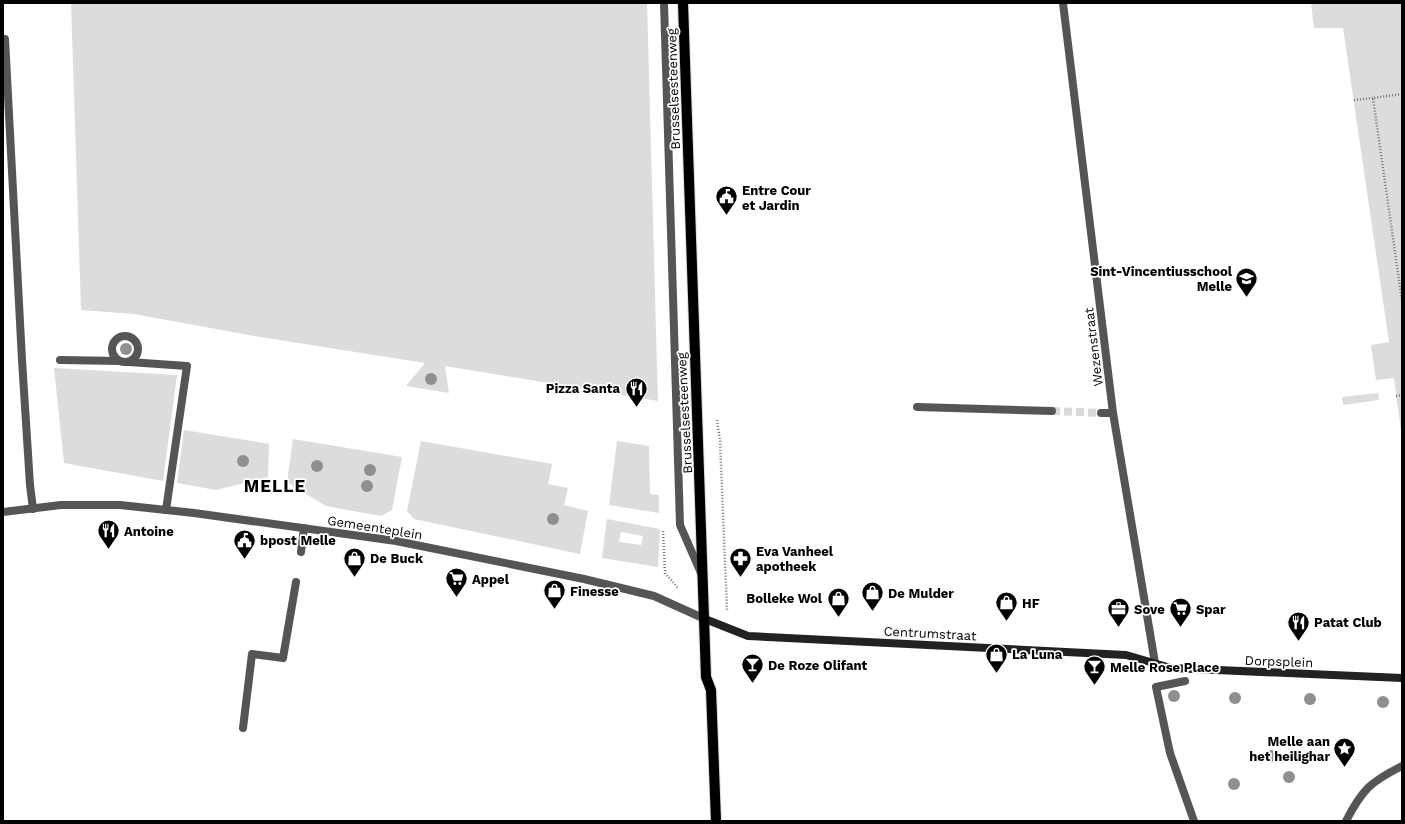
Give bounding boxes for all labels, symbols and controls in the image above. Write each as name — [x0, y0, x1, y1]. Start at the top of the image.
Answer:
street label: Brusselsesteenweg — [664, 28, 683, 150]
place label: Entre Cour et Jardin — [742, 183, 811, 213]
public building icon: Entre Cour et Jardin — [713, 184, 739, 217]
place label: Sint-Vincentiusschool Melle — [1090, 264, 1233, 294]
school or university icon: Sint-Vincentiusschool Melle — [1234, 265, 1260, 298]
street label: Wezenstraat — [1081, 306, 1106, 387]
street label: Brusselsesteenweg — [674, 352, 695, 474]
restaurant icon: Pizza Santa — [623, 375, 649, 408]
place label: Pizza Santa — [546, 381, 620, 396]
district label: MELLE — [244, 476, 306, 496]
street label: Gemeenteplein — [326, 513, 424, 542]
restaurant icon: Antoine — [95, 518, 121, 551]
place label: Antoine — [124, 524, 174, 539]
public building icon: bpost Melle — [231, 527, 257, 560]
place label: bpost Melle — [260, 533, 336, 548]
place label: Eva Vanheel apotheek — [756, 544, 834, 574]
shop icon: De Buck — [341, 545, 367, 578]
pharmacy icon: Eva Vanheel apotheek — [727, 545, 753, 578]
place label: De Buck — [370, 551, 424, 566]
supermarket icon: Appel — [444, 566, 470, 599]
place label: Appel — [472, 572, 510, 587]
shop icon: Finesse — [541, 578, 567, 611]
shop icon: De Mulder — [859, 580, 885, 613]
place label: Finesse — [570, 584, 619, 599]
shop icon: Bolleke Wol — [825, 585, 851, 618]
place label: De Mulder — [888, 586, 954, 601]
shop icon: HF — [994, 590, 1020, 623]
place label: Bolleke Wol — [746, 591, 823, 606]
place label: HF — [1022, 596, 1040, 611]
office icon: Sove — [1106, 596, 1132, 629]
supermarket icon: Spar — [1167, 596, 1193, 629]
place label: Sove — [1134, 602, 1165, 617]
place label: Spar — [1196, 602, 1226, 617]
restaurant icon: Patat Club — [1285, 609, 1311, 642]
place label: Patat Club — [1314, 615, 1382, 630]
street label: Centrumstraat — [883, 624, 977, 643]
shop icon: La Luna — [984, 641, 1010, 674]
place label: La Luna — [1012, 647, 1063, 662]
bar icon: De Roze Olifant — [740, 652, 766, 685]
street label: Dorpsplein — [1244, 653, 1314, 670]
bar icon: Melle Rose Place — [1082, 654, 1108, 687]
place label: De Roze Olifant — [768, 658, 868, 673]
place label: Melle Rose Place — [1110, 660, 1220, 675]
place label: Melle aan het heilighar — [1249, 734, 1330, 764]
place icon: Melle aan het heilighar — [1332, 735, 1358, 768]

